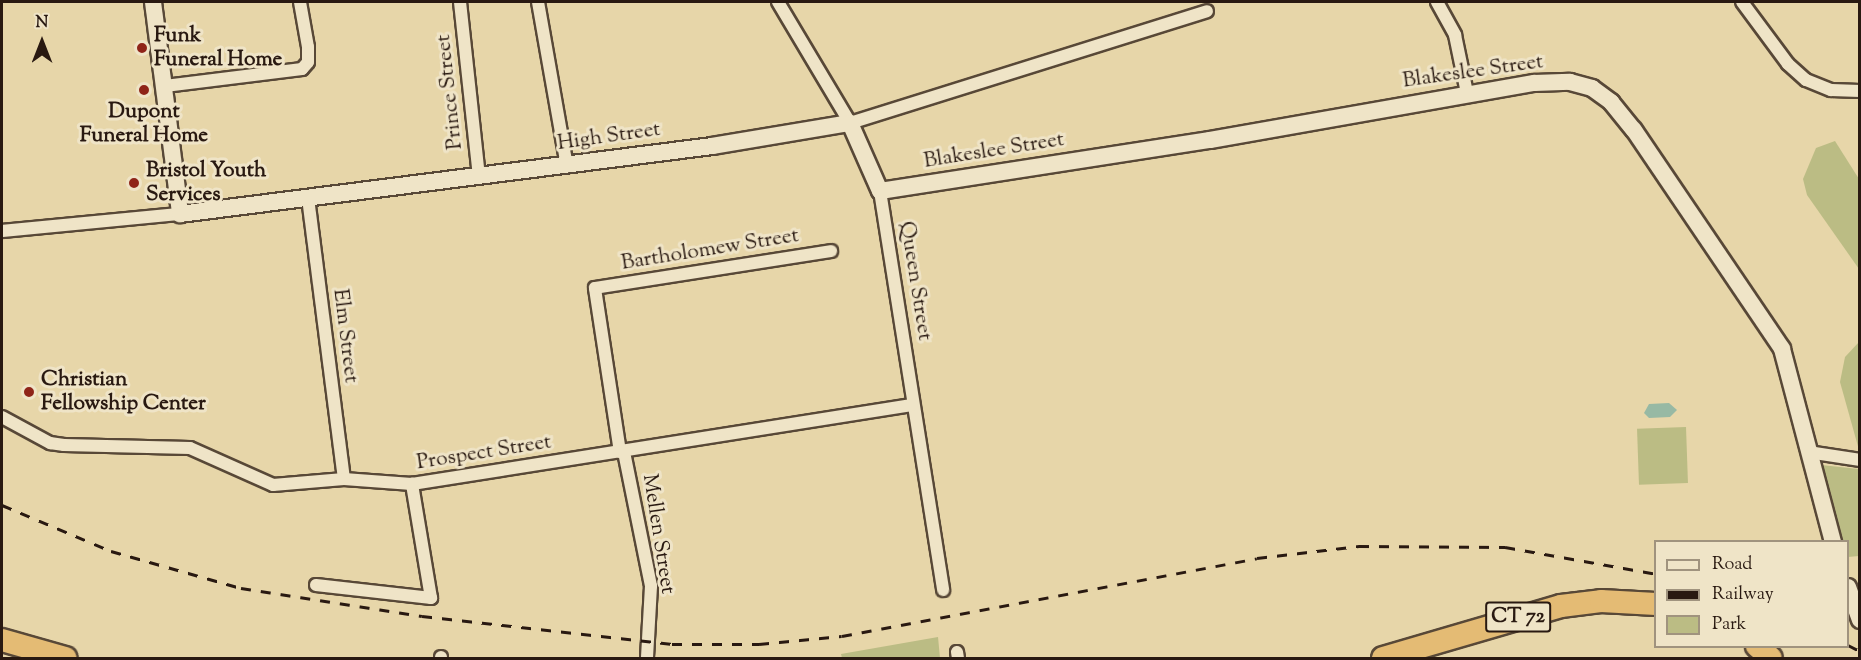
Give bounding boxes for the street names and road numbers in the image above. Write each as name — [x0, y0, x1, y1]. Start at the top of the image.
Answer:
street label: Prince Street — [431, 33, 469, 151]
street label: Blakeslee Street — [1401, 50, 1545, 94]
street label: High Street — [556, 117, 662, 157]
street label: Blakeslee Street — [922, 127, 1066, 175]
street label: Queen Street — [893, 220, 937, 342]
street label: Bartholomew Street — [619, 224, 801, 276]
street label: Elm Street — [327, 288, 363, 384]
street label: Prospect Street — [415, 430, 553, 476]
street label: Mellen Street — [636, 472, 680, 596]
road number: CT 72 — [1485, 600, 1551, 634]

